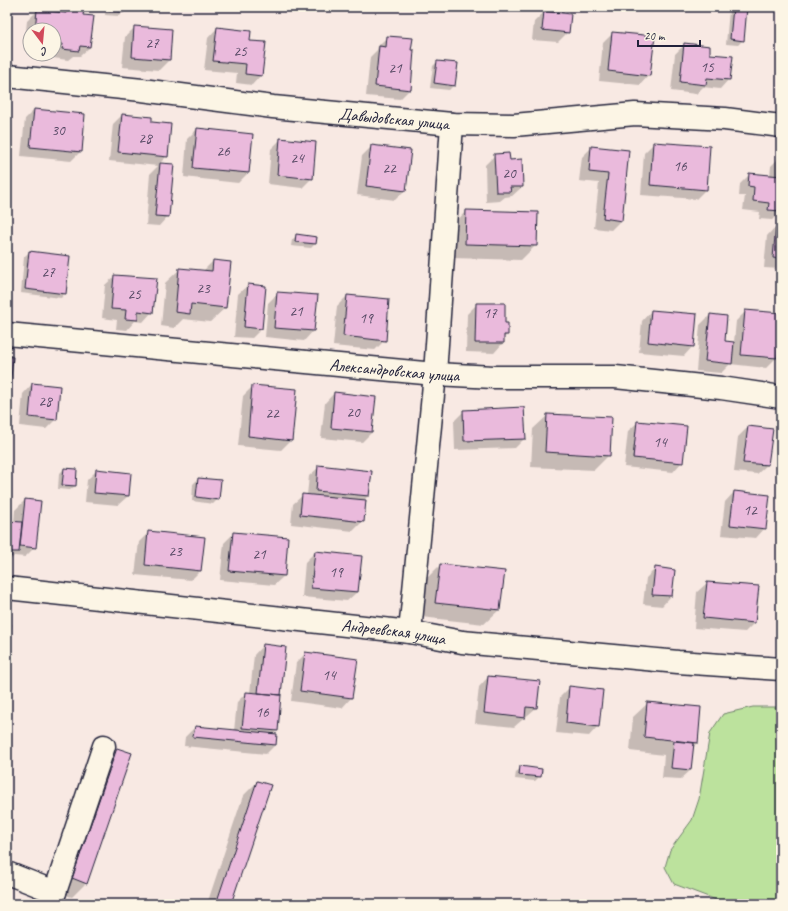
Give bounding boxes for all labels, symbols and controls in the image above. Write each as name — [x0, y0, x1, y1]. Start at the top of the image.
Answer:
north arrow — [22, 22, 62, 62]
scale bar — [638, 22, 700, 48]
text: 20 m — [644, 28, 666, 44]
house number: 27 — [145, 34, 160, 53]
house number: 25 — [233, 42, 248, 61]
text: С — [39, 44, 49, 60]
house number: 15 — [700, 58, 715, 77]
house number: 21 — [388, 59, 403, 78]
street label: Давыдовская улица — [337, 103, 452, 135]
house number: 30 — [51, 121, 66, 140]
house number: 28 — [138, 129, 153, 148]
house number: 26 — [216, 142, 231, 161]
house number: 24 — [290, 149, 305, 168]
house number: 16 — [673, 157, 688, 176]
house number: 22 — [382, 159, 397, 178]
house number: 20 — [502, 164, 517, 183]
house number: 27 — [41, 263, 56, 282]
house number: 23 — [196, 279, 211, 298]
house number: 25 — [127, 285, 142, 304]
house number: 21 — [289, 302, 304, 321]
house number: 17 — [483, 304, 498, 323]
house number: 19 — [359, 309, 374, 328]
street label: Александровская улица — [329, 354, 461, 386]
house number: 28 — [38, 392, 53, 411]
house number: 20 — [346, 403, 361, 422]
house number: 22 — [265, 404, 280, 423]
house number: 14 — [653, 433, 668, 452]
house number: 12 — [743, 501, 758, 520]
house number: 23 — [168, 542, 183, 561]
house number: 21 — [252, 545, 267, 564]
house number: 19 — [329, 563, 344, 582]
street label: Андреевская улица — [340, 615, 449, 650]
house number: 14 — [322, 666, 337, 685]
house number: 16 — [255, 703, 270, 722]

